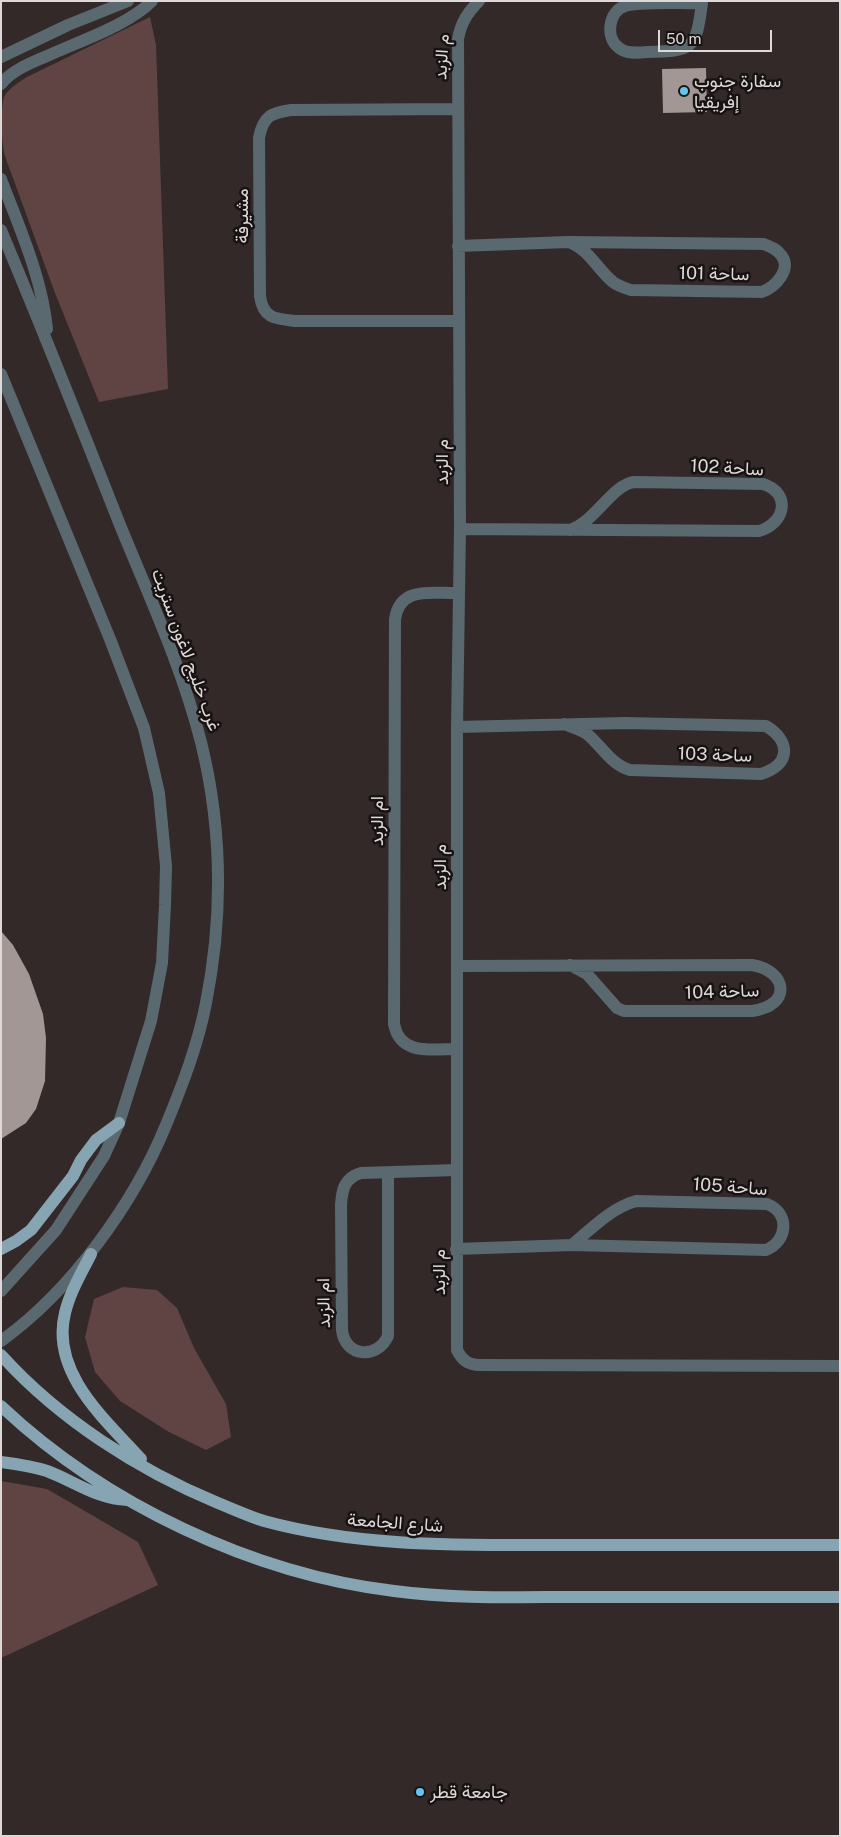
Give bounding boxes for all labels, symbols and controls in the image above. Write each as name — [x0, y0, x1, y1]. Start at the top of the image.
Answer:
scale bar — [661, 20, 775, 52]
text: 50 m — [666, 30, 701, 47]
street label: م الزبد — [430, 34, 454, 80]
place label: سفارة جنوب إفريقيا — [694, 70, 781, 112]
marker: سفارة جنوب إفريقيا — [678, 85, 690, 97]
street label: مشيرفة — [231, 188, 253, 244]
street label: ساحة 101 — [679, 263, 749, 285]
street label: م الزبد — [431, 439, 453, 485]
street label: ساحة 102 — [690, 455, 764, 481]
street label: غرب خليج لاغون ستريت — [147, 566, 225, 734]
street label: ساحة 103 — [678, 743, 752, 767]
street label: ام الزبد — [366, 796, 388, 846]
street label: م الزبد — [429, 844, 451, 890]
street label: ساحة 104 — [684, 980, 760, 1004]
street label: ساحة 105 — [692, 1174, 768, 1200]
street label: م الزبد — [428, 1249, 450, 1295]
street label: ام الزبد — [313, 1278, 335, 1328]
street label: شارع الجامعة — [346, 1509, 444, 1537]
place label: جامعة قطر — [430, 1781, 508, 1803]
marker: جامعة قطر — [414, 1786, 426, 1798]

